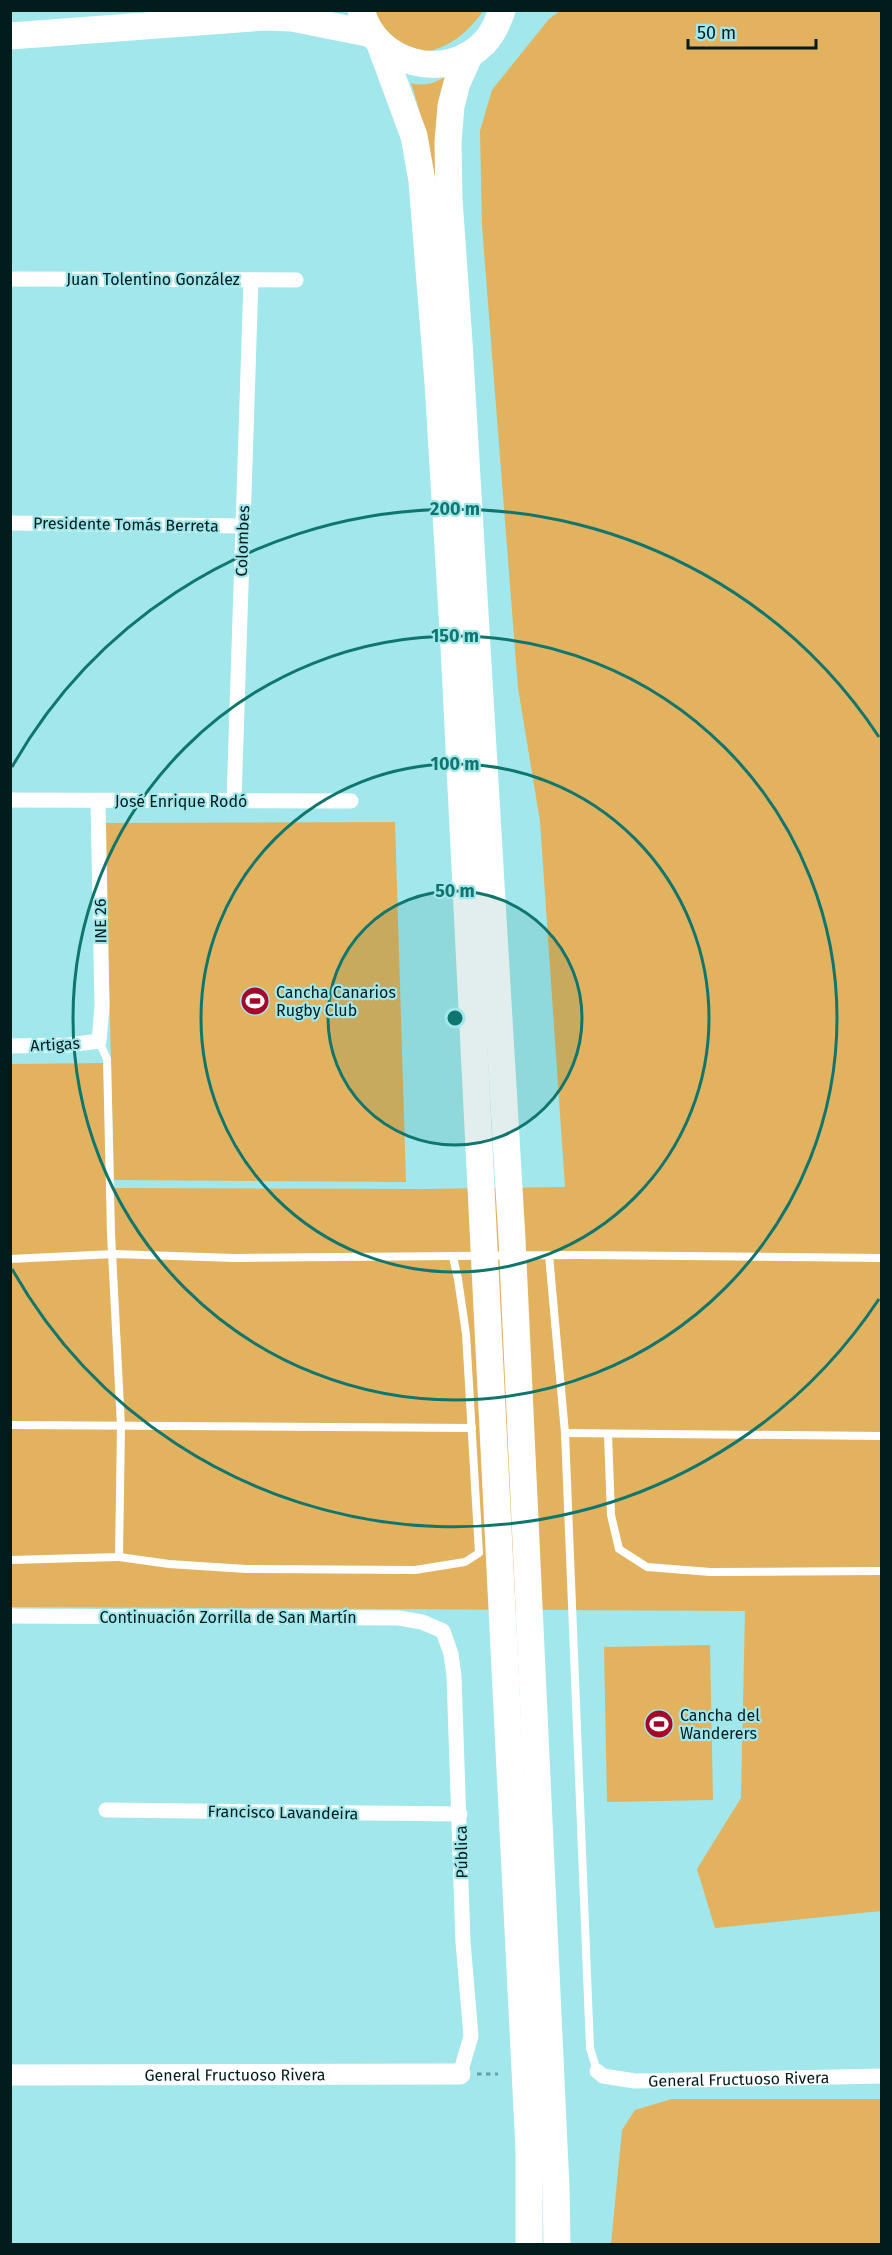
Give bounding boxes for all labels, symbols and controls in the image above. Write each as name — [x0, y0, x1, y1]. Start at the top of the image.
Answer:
scale bar — [688, 12, 816, 50]
text: 50 m — [697, 22, 736, 44]
street label: Juan Tolentino González — [66, 270, 240, 289]
text: 200 m — [430, 498, 480, 520]
street label: Colombes — [232, 505, 253, 577]
street label: Presidente Tomás Berreta — [33, 513, 219, 536]
text: 150 m — [431, 625, 479, 647]
text: 100 m — [431, 753, 479, 775]
street label: José Enrique Rodó — [115, 792, 247, 811]
text: 50 m — [435, 880, 475, 902]
street label: INE 26 — [91, 898, 110, 944]
place label: Cancha Canarios Rugby Club — [276, 983, 396, 1020]
sports icon: Cancha Canarios Rugby Club — [239, 985, 271, 1017]
centre of rings — [445, 1008, 465, 1028]
street label: Artigas — [30, 1034, 80, 1055]
street label: Continuación Zorrilla de San Martín — [99, 1608, 357, 1627]
place label: Cancha del Wanderers — [680, 1706, 760, 1743]
sports icon: Cancha del Wanderers — [643, 1708, 675, 1740]
street label: Francisco Lavandeira — [208, 1802, 358, 1823]
street label: Pública — [452, 1825, 471, 1879]
street label: General Fructuoso Rivera — [144, 2065, 326, 2085]
street label: General Fructuoso Rivera — [648, 2068, 830, 2091]

